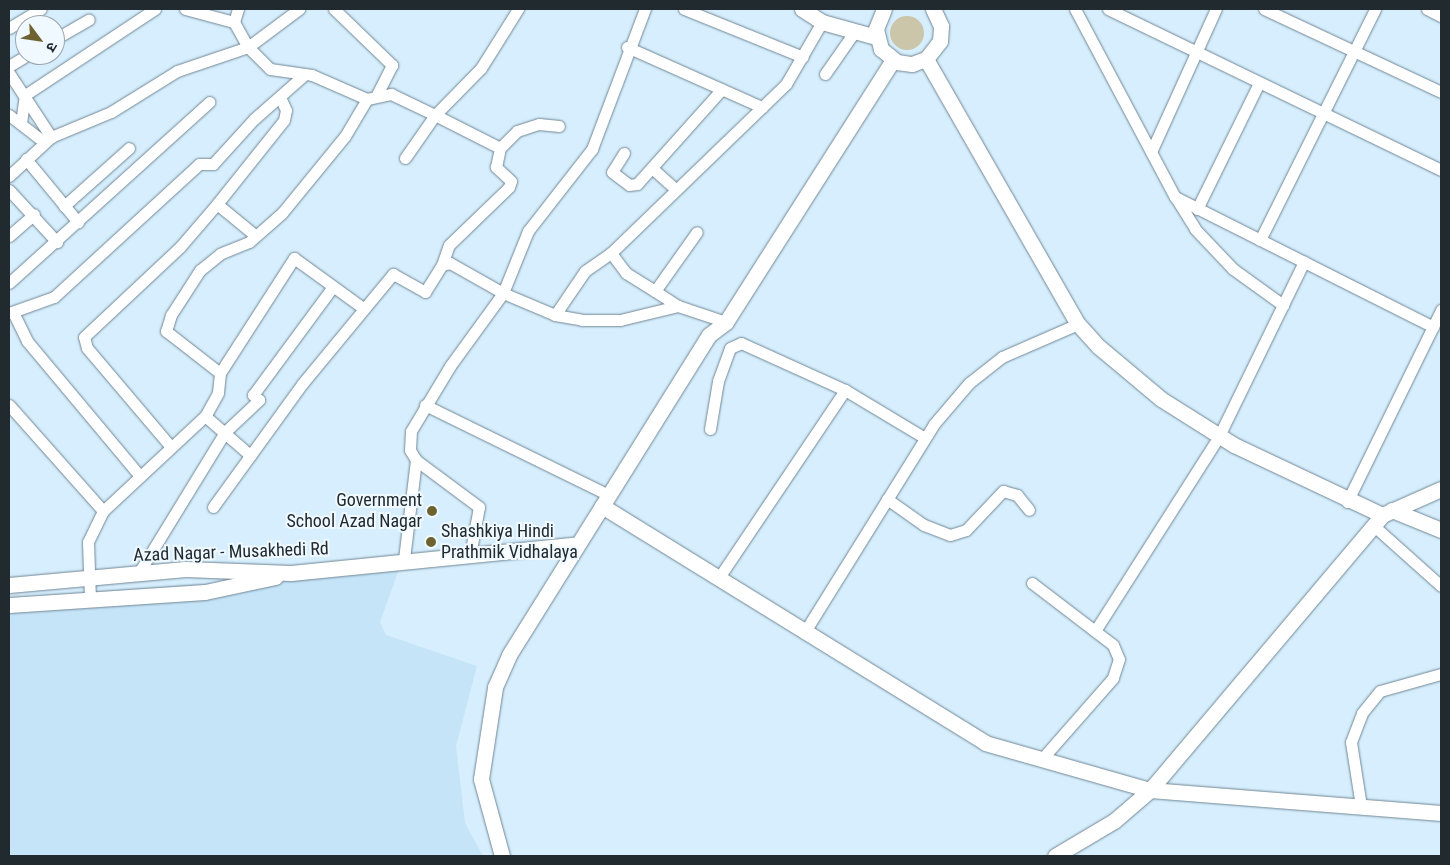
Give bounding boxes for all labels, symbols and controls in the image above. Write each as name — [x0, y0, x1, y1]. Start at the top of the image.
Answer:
north arrow — [15, 15, 65, 65]
text: उ — [43, 40, 61, 55]
place label: Government School Azad Nagar — [286, 490, 422, 532]
marker: Government School Azad Nagar — [426, 505, 438, 517]
place label: Shashkiya Hindi Prathmik Vidhalaya — [441, 521, 578, 564]
marker: Shashkiya Hindi Prathmik Vidhalaya — [425, 536, 437, 548]
street label: Azad Nagar - Musakhedi Rd — [133, 538, 329, 566]

